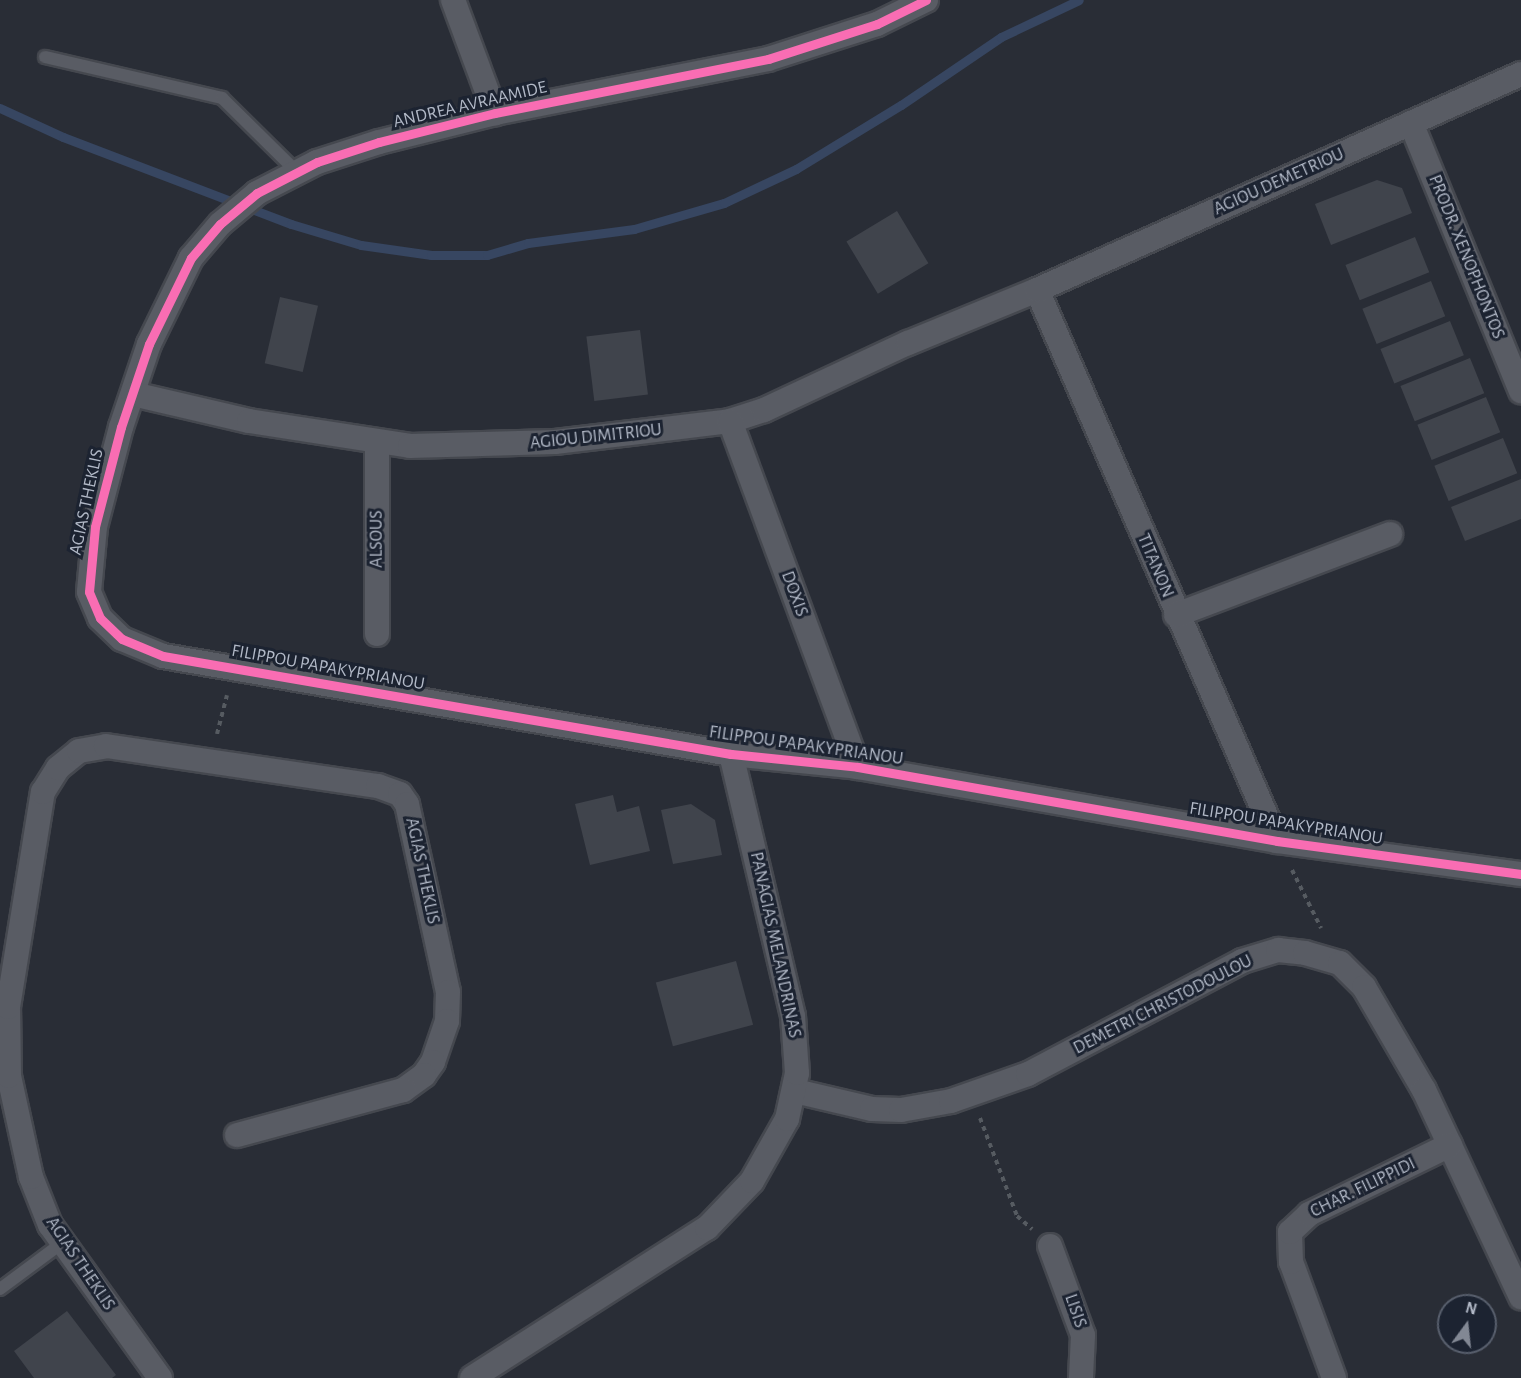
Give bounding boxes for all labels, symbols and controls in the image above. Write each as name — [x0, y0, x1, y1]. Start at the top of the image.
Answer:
street label: ANDREA AVRAAMIDE — [391, 77, 549, 133]
street label: AGIOU DEMETRIOU — [1211, 144, 1347, 220]
street label: PRODR. XENOPHONTOS — [1423, 172, 1509, 342]
street label: AGIOU DIMITRIOU — [529, 419, 663, 455]
street label: AGIAS THEKLIS — [65, 447, 109, 557]
street label: ALSOUS — [366, 510, 388, 568]
street label: TITANON — [1132, 531, 1178, 601]
street label: DOXIS — [776, 568, 812, 620]
street label: FILIPPOU PAPAKYPRIANOU — [230, 640, 426, 696]
street label: FILIPPOU PAPAKYPRIANOU — [708, 722, 904, 770]
street label: FILIPPOU PAPAKYPRIANOU — [1188, 798, 1384, 850]
street label: AGIAS THEKLIS — [400, 816, 444, 926]
street label: PANAGIAS MELANDRINAS — [745, 850, 805, 1040]
street label: DEMETRI CHRISTODOULOU — [1070, 950, 1256, 1060]
street label: CHAR. FILIPPIDI — [1307, 1153, 1419, 1223]
street label: AGIAS THEKLIS — [41, 1213, 119, 1315]
street label: LISIS — [1059, 1291, 1091, 1331]
north arrow — [1437, 1294, 1497, 1354]
text: N — [1464, 1299, 1479, 1318]

